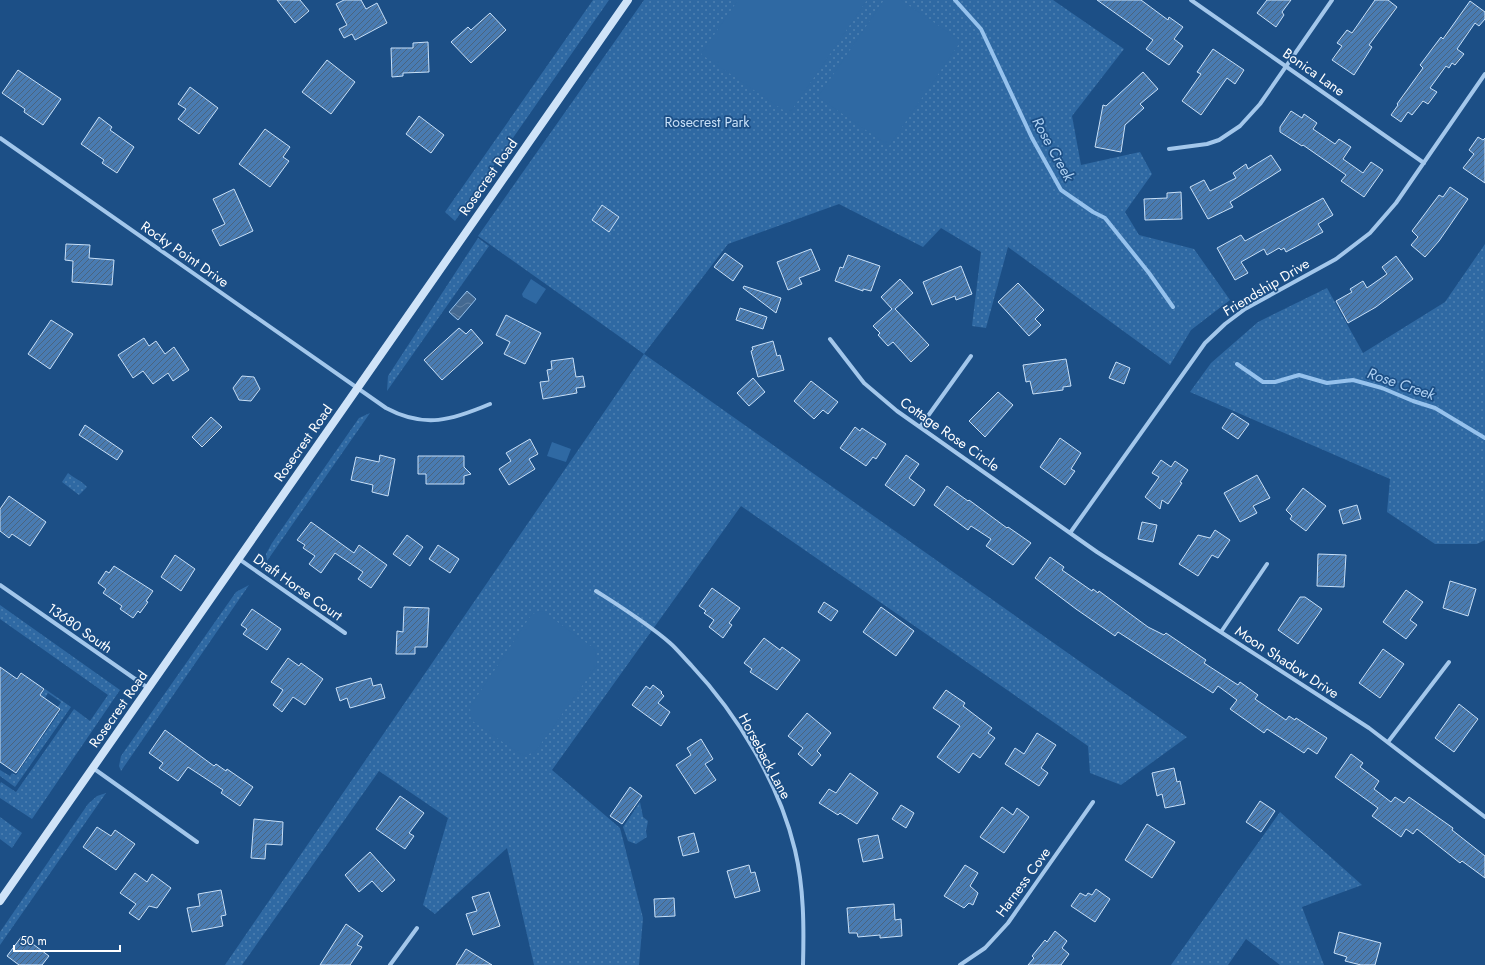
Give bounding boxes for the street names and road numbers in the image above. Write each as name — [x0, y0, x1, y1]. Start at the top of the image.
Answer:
street label: Bonica Lane — [1279, 43, 1349, 101]
street label: Rosecrest Road — [454, 134, 522, 220]
street label: Rocky Point Drive — [137, 216, 233, 292]
street label: Friendship Drive — [1219, 253, 1313, 321]
street label: Cottage Rose Circle — [896, 392, 1004, 476]
street label: Rosecrest Road — [269, 400, 337, 486]
street label: Draft Horse Court — [249, 549, 347, 626]
street label: 13680 South — [43, 598, 117, 658]
street label: Moon Shadow Drive — [1231, 621, 1343, 703]
street label: Rosecrest Road — [84, 666, 152, 752]
street label: Horseback Lane — [734, 710, 796, 802]
street label: Harness Cove — [991, 843, 1055, 921]

